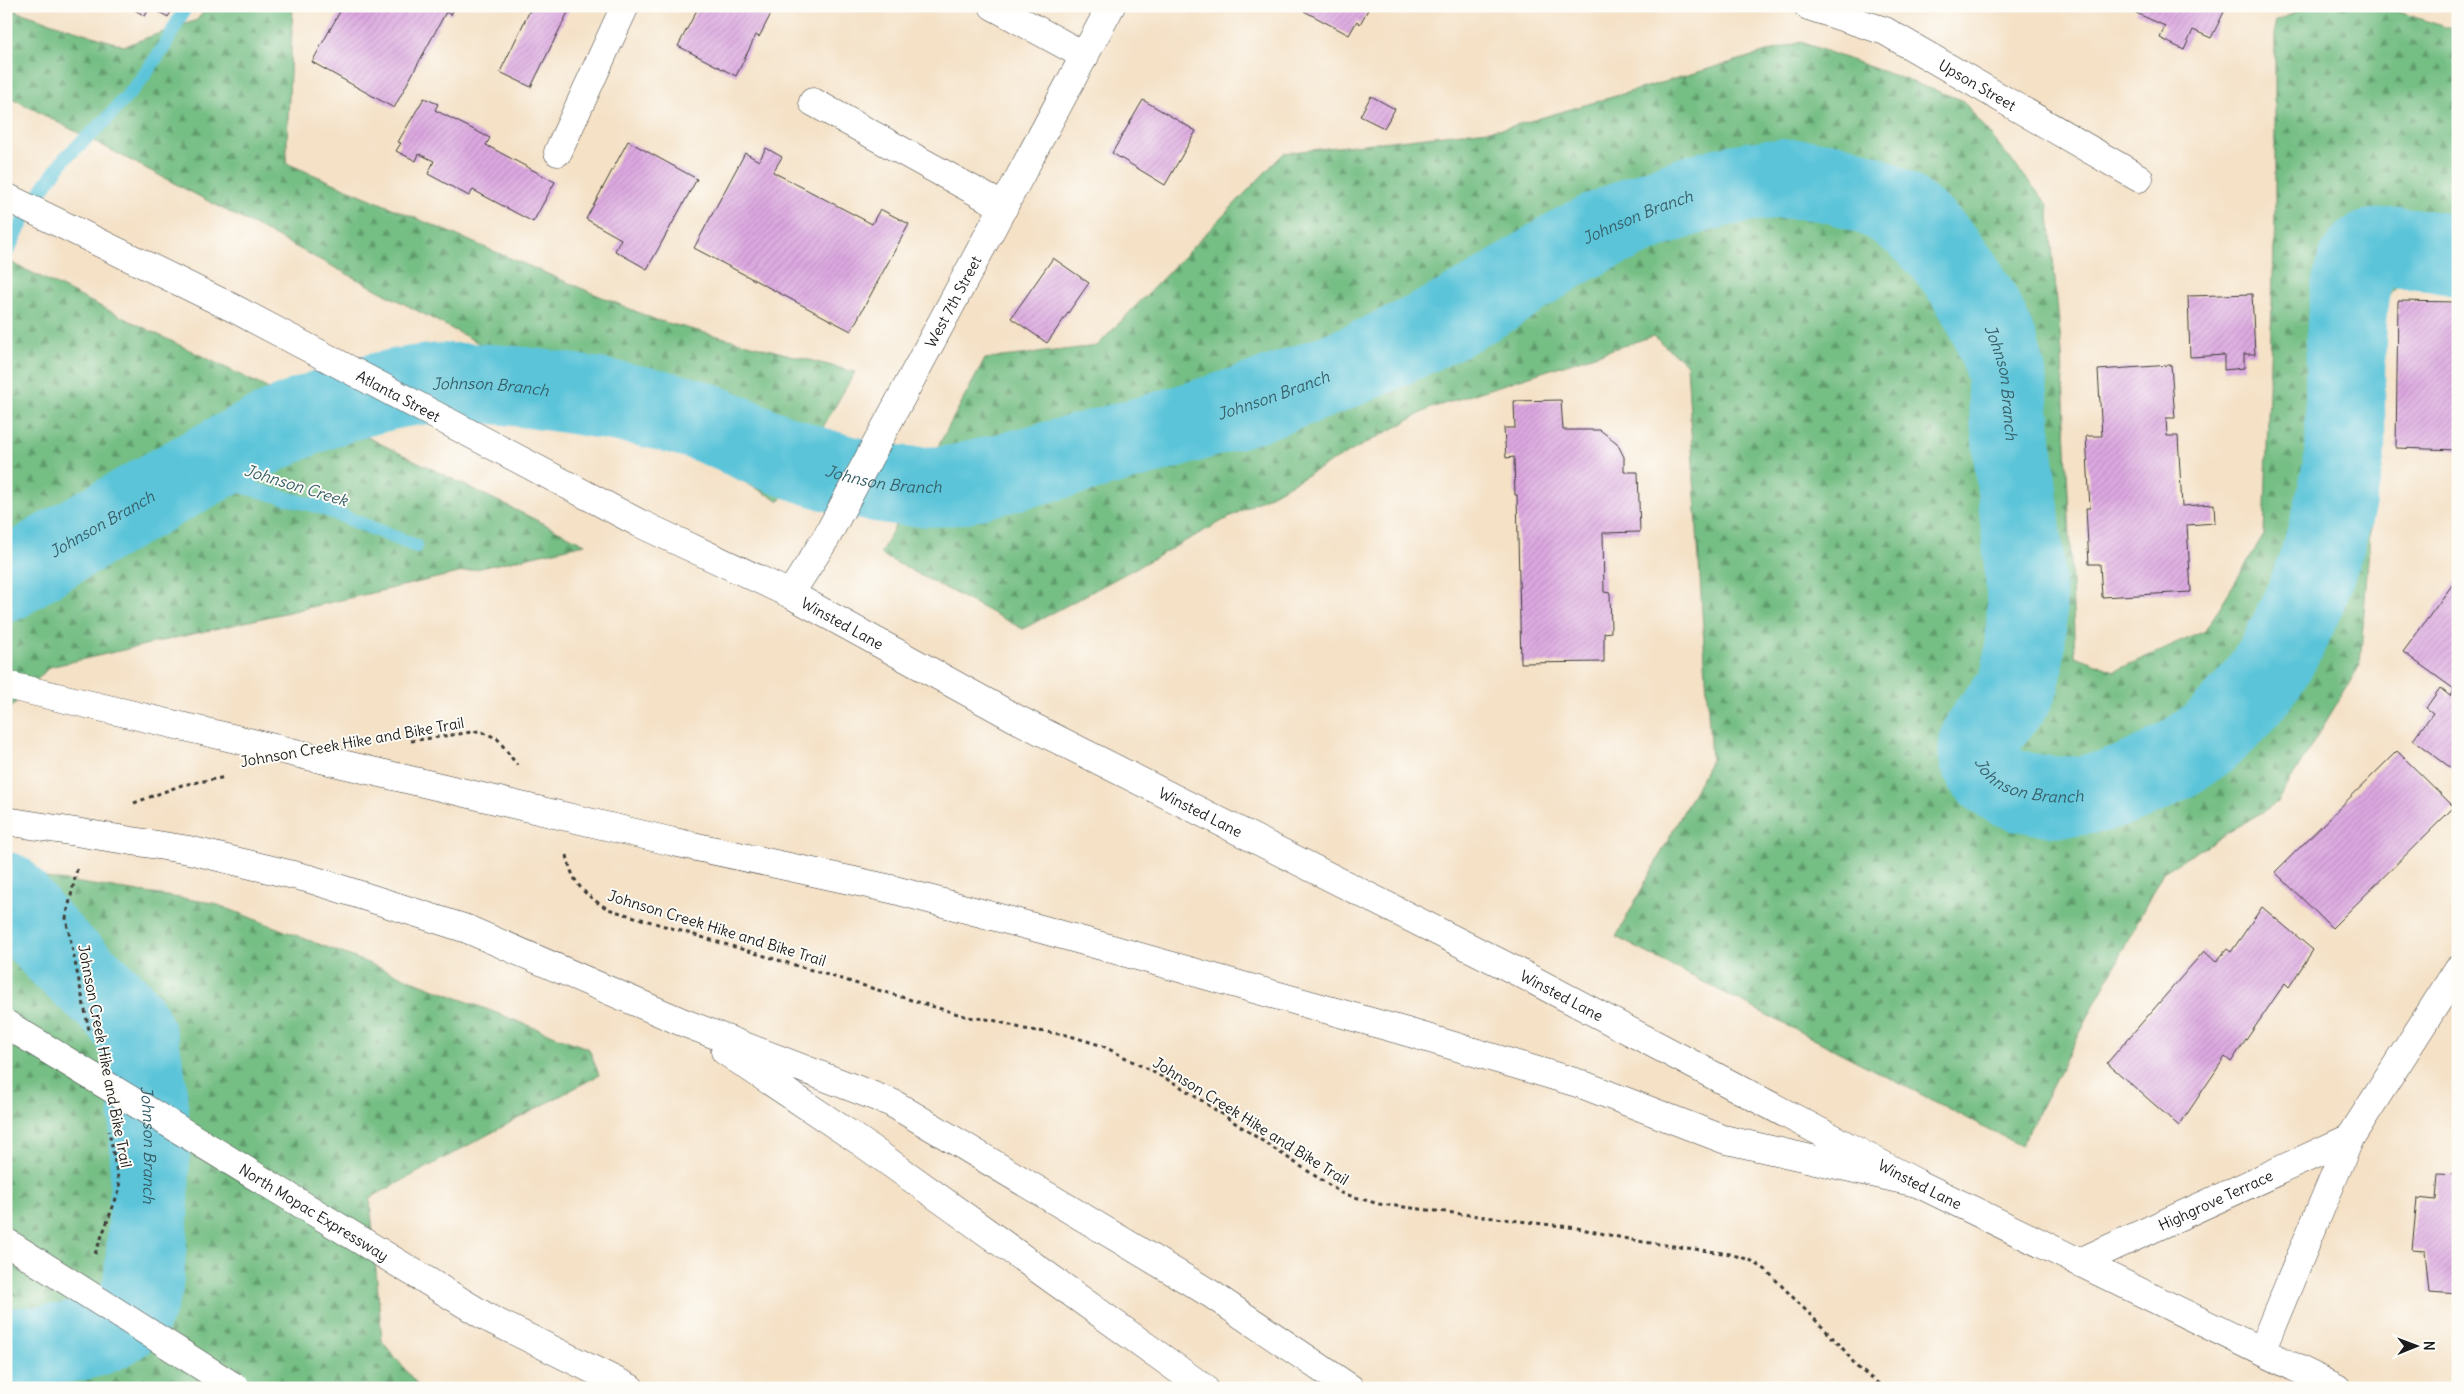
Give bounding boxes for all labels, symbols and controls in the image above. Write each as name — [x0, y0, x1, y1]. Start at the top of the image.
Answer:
street label: Upson Street — [1936, 55, 2020, 114]
water label: Johnson Branch — [1579, 185, 1696, 248]
street label: West 7th Street — [920, 252, 985, 351]
water label: Johnson Branch — [1980, 322, 2022, 442]
street label: Atlanta Street — [353, 366, 444, 426]
water label: Johnson Branch — [1214, 366, 1333, 424]
water label: Johnson Branch — [431, 373, 551, 400]
water label: Johnson Creek — [242, 460, 352, 511]
water label: Johnson Branch — [823, 460, 943, 497]
water label: Johnson Branch — [46, 486, 158, 562]
street label: Winsted Lane — [798, 593, 887, 653]
street label: Johnson Creek Hike and Bike Trail — [239, 713, 465, 771]
water label: Johnson Branch — [1971, 755, 2085, 807]
street label: Winsted Lane — [1156, 783, 1246, 841]
street label: Johnson Creek Hike and Bike Trail — [606, 886, 828, 970]
street label: Johnson Creek Hike and Bike Trail — [74, 943, 136, 1169]
street label: Winsted Lane — [1517, 965, 1607, 1025]
street label: Johnson Creek Hike and Bike Trail — [1150, 1053, 1352, 1189]
water label: Johnson Branch — [137, 1085, 160, 1205]
street label: Winsted Lane — [1875, 1155, 1965, 1213]
street label: North Mopac Expressway — [236, 1159, 392, 1265]
street label: Highgrove Terrace — [2155, 1165, 2276, 1234]
north arrow — [2392, 1322, 2442, 1372]
text: N — [2420, 1341, 2438, 1351]

